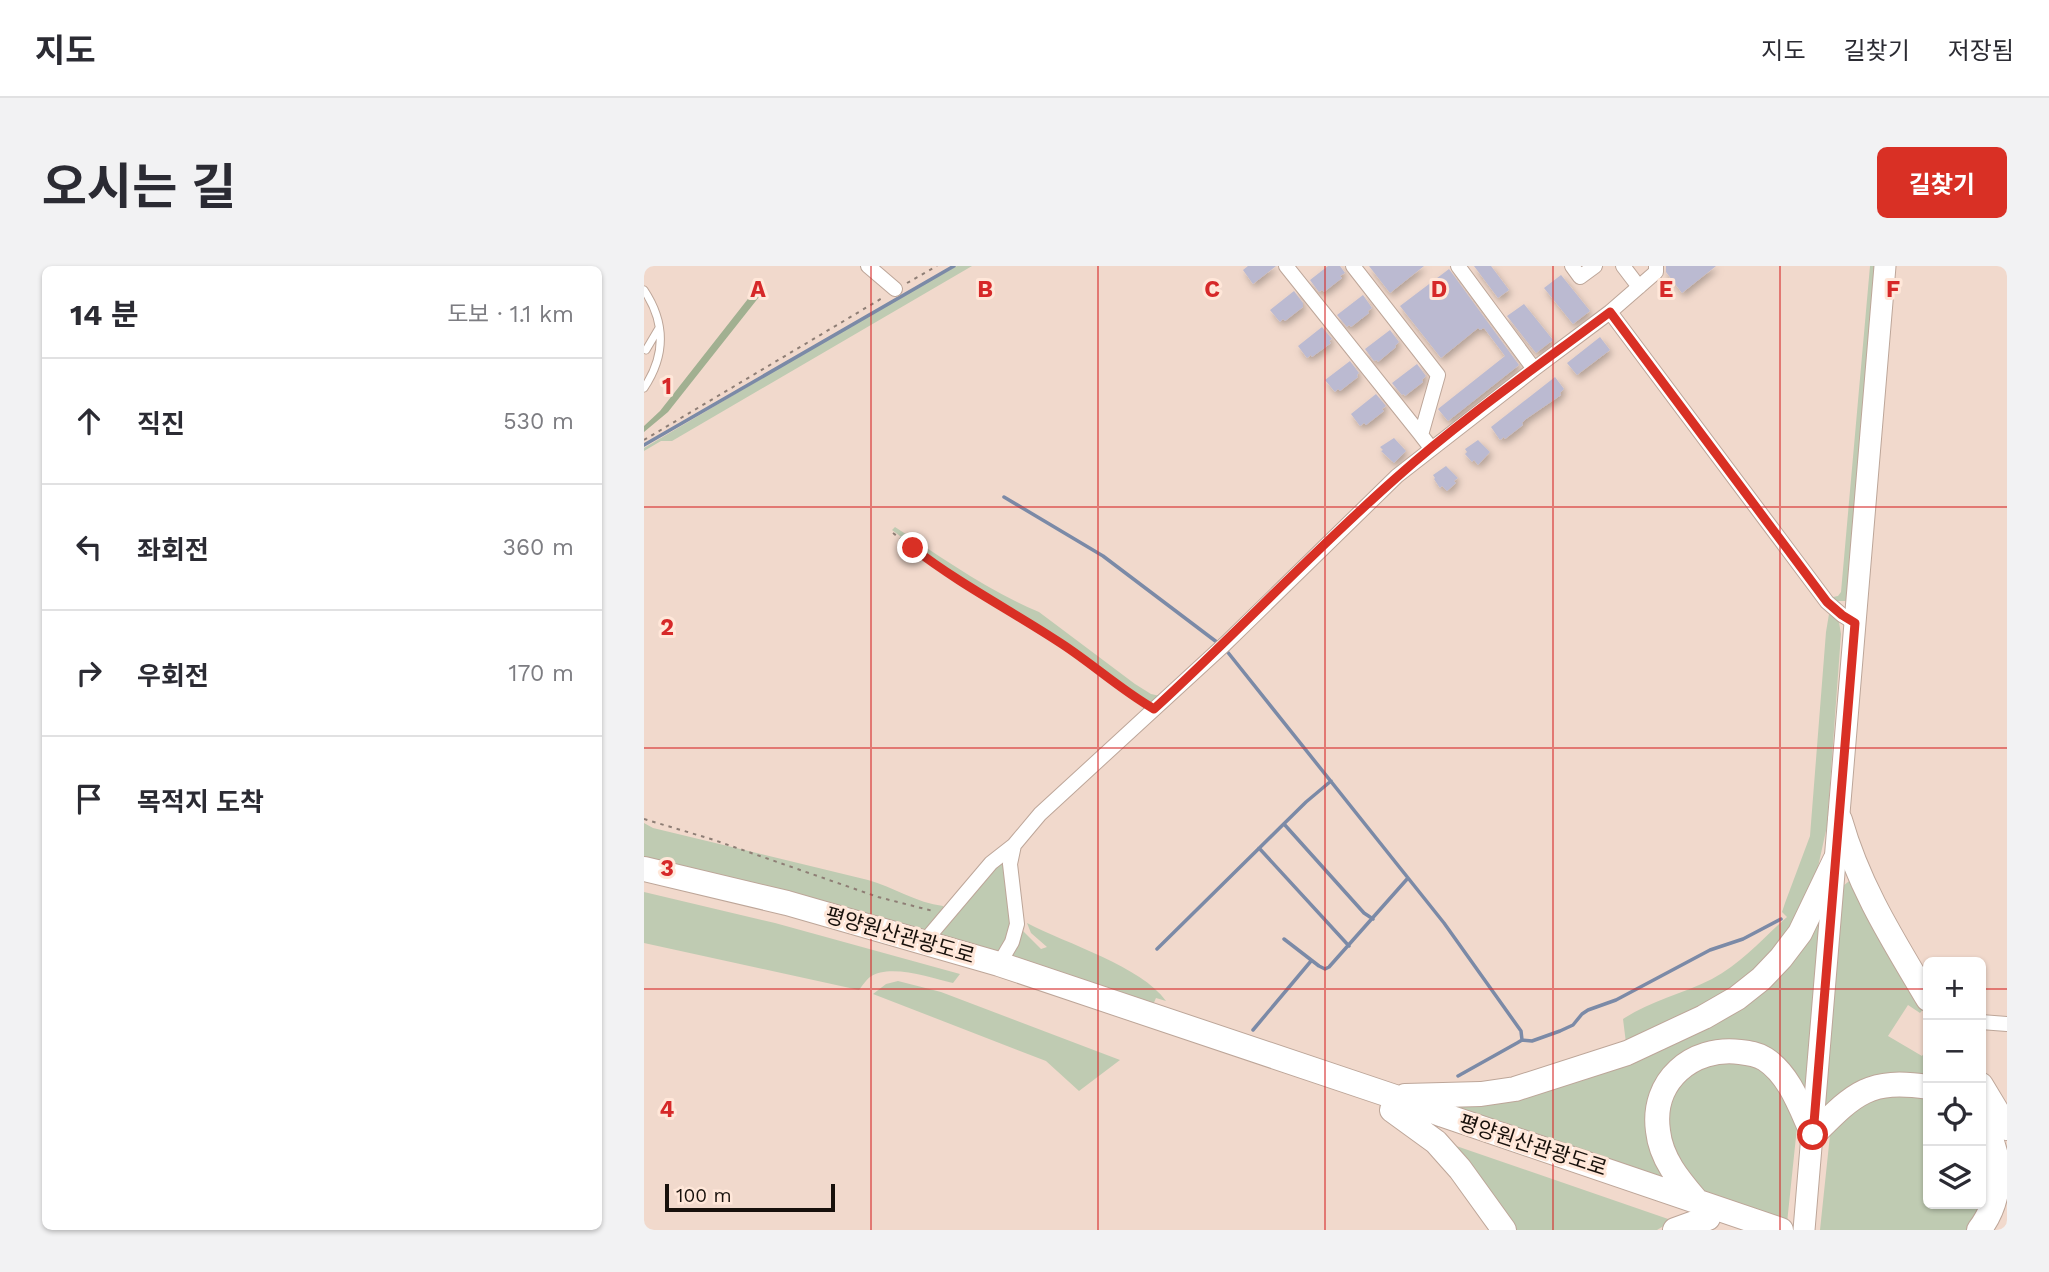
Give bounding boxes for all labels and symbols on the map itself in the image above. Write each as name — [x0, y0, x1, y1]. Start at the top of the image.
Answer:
text: A — [750, 276, 766, 303]
text: B — [977, 276, 993, 303]
text: C — [1204, 276, 1220, 303]
text: D — [1431, 276, 1447, 303]
text: E — [1659, 276, 1673, 303]
text: F — [1886, 276, 1900, 303]
text: 1 — [662, 373, 672, 400]
route end — [897, 532, 928, 563]
text: 2 — [660, 614, 674, 641]
text: 3 — [660, 855, 674, 882]
street label: 평양원산관광도로 — [822, 902, 978, 968]
text: 4 — [660, 1096, 675, 1123]
street label: 평양원산관광도로 — [1456, 1109, 1610, 1181]
route start — [1797, 1119, 1828, 1150]
scale bar — [665, 1181, 835, 1213]

